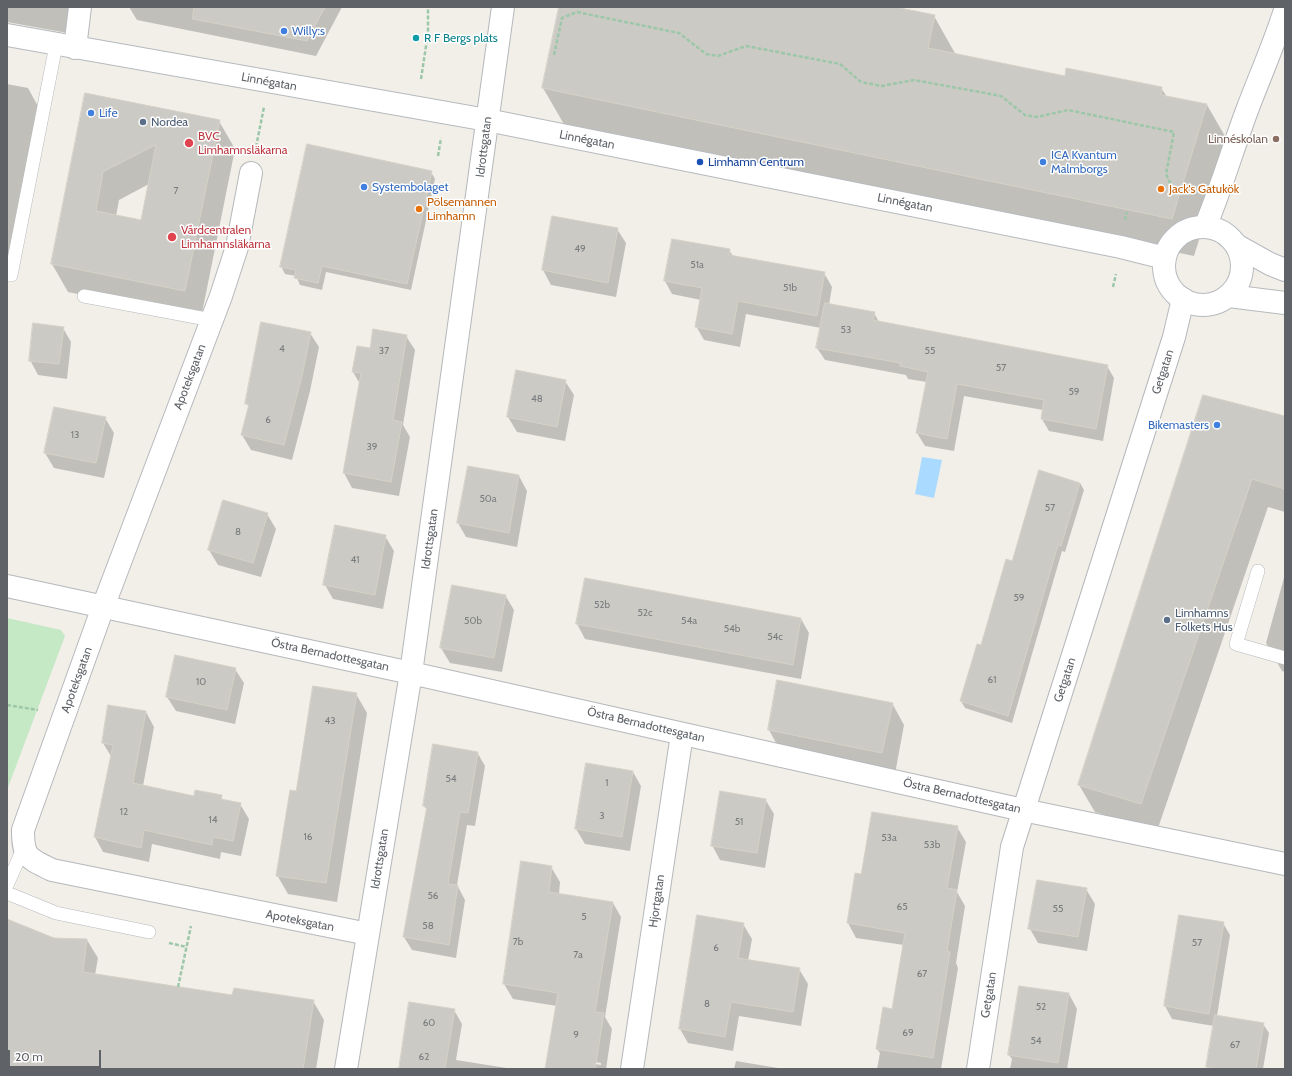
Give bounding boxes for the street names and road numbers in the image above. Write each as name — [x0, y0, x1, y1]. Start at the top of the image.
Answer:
street label: Linnégatan — [240, 70, 298, 94]
street label: Idrottsgatan — [473, 116, 495, 178]
street label: Linnégatan — [558, 128, 616, 152]
street label: Linnégatan — [876, 191, 934, 215]
street label: Apoteksgatan — [171, 342, 209, 412]
street label: Getgatan — [1149, 348, 1177, 396]
street label: Idrottsgatan — [419, 508, 441, 570]
street label: Östra Bernadottesgatan — [270, 635, 390, 675]
street label: Apoteksgatan — [58, 645, 96, 715]
street label: Getgatan — [1051, 656, 1079, 704]
street label: Östra Bernadottesgatan — [586, 704, 706, 746]
street label: Östra Bernadottesgatan — [902, 775, 1022, 817]
street label: Idrottsgatan — [368, 828, 392, 890]
street label: Hjortgatan — [646, 874, 668, 928]
street label: Apoteksgatan — [265, 907, 335, 935]
street label: Getgatan — [978, 971, 1000, 1019]

